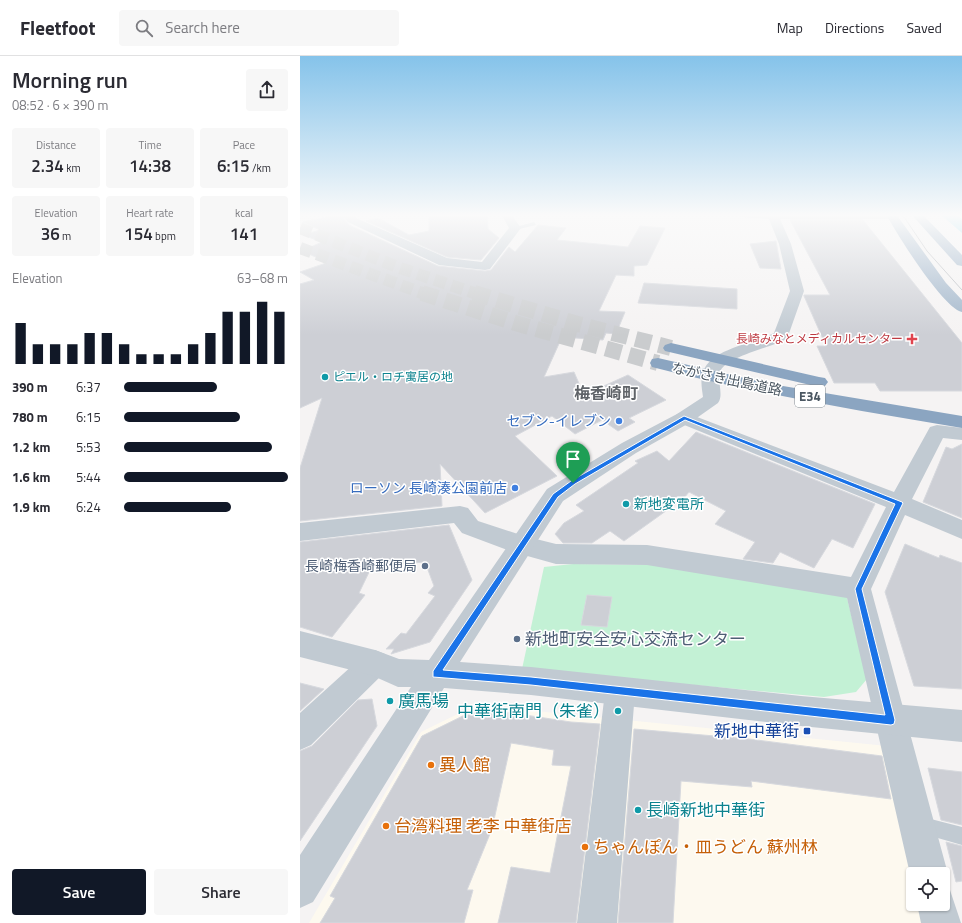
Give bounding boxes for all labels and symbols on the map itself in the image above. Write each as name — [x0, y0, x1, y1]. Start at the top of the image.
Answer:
place label: 長崎みなとメディカルセンター — [736, 329, 903, 348]
marker: 長崎みなとメディカルセンター — [906, 333, 918, 345]
street label: ながさき出島道路 — [670, 357, 784, 400]
place label: ピエル・ロチ寓居の地 — [333, 367, 453, 386]
marker: ピエル・ロチ寓居の地 — [320, 372, 330, 382]
district label: 梅香崎町 — [574, 381, 638, 405]
road number: E34 — [795, 385, 825, 407]
place label: セブン-イレブン — [507, 410, 611, 431]
marker: セブン-イレブン — [614, 416, 624, 426]
pin — [556, 442, 590, 483]
place label: ローソン 長崎湊公園前店 — [350, 477, 507, 498]
marker: ローソン 長崎湊公園前店 — [510, 483, 520, 493]
place label: 新地変電所 — [634, 493, 704, 514]
marker: 新地変電所 — [621, 499, 631, 509]
place label: 長崎梅香崎郵便局 — [305, 555, 417, 576]
marker: 長崎梅香崎郵便局 — [420, 561, 430, 571]
place label: 新地町安全安心交流センター — [525, 626, 746, 652]
marker: 新地町安全安心交流センター — [512, 634, 522, 644]
place label: 廣馬場 — [398, 688, 449, 714]
marker: 廣馬場 — [385, 696, 395, 706]
place label: 中華街南門（朱雀） — [457, 698, 610, 724]
marker: 中華街南門（朱雀） — [613, 706, 623, 716]
place label: 新地中華街 — [714, 718, 799, 744]
marker: 新地中華街 — [802, 726, 812, 736]
place label: 異人館 — [439, 752, 490, 778]
marker: 異人館 — [426, 760, 436, 770]
place label: 長崎新地中華街 — [646, 797, 765, 823]
marker: 長崎新地中華街 — [633, 805, 643, 815]
place label: 台湾料理 老李 中華街店 — [394, 813, 571, 839]
marker: 台湾料理 老李 中華街店 — [381, 821, 391, 831]
place label: ちゃんぽん・皿うどん 蘇州林 — [593, 834, 818, 860]
marker: ちゃんぽん・皿うどん 蘇州林 — [580, 842, 590, 852]

